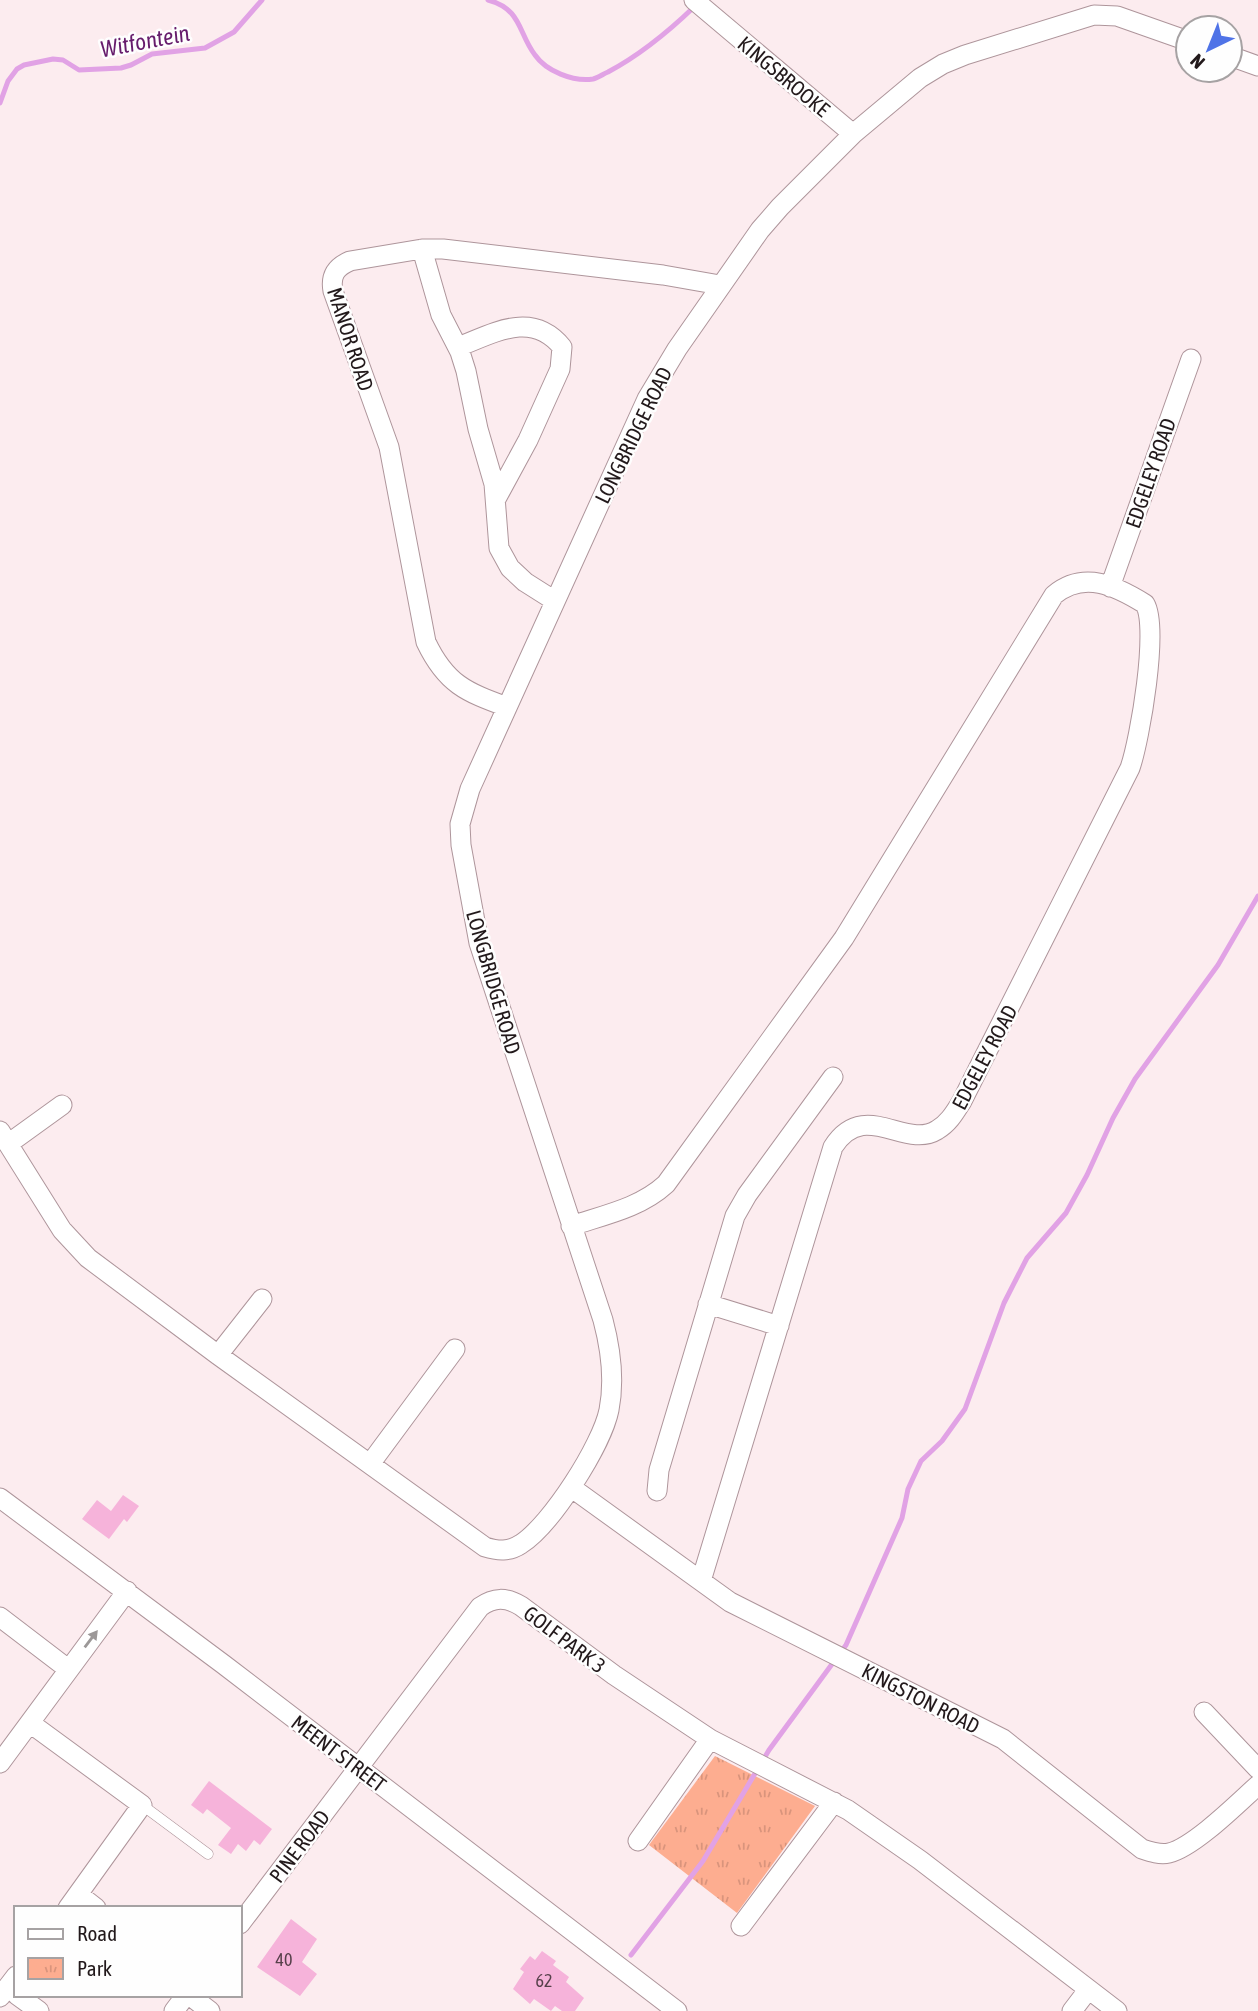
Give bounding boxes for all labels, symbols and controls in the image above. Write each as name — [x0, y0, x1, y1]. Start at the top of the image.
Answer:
north arrow — [1174, 14, 1244, 84]
water label: Witfontein — [98, 20, 192, 62]
street label: KINGSBROOKE — [733, 31, 835, 121]
text: N — [1186, 50, 1209, 73]
street label: MANOR ROAD — [323, 284, 379, 394]
street label: LONGBRIDGE ROAD — [590, 363, 676, 507]
street label: EDGELEY ROAD — [1120, 415, 1180, 531]
street label: LONGBRIDGE ROAD — [462, 907, 526, 1057]
street label: EDGELEY ROAD — [946, 1001, 1022, 1113]
street label: GOLF PARK 3 — [519, 1600, 611, 1678]
one-way arrow — [83, 1631, 98, 1649]
street label: KINGSTON ROAD — [858, 1658, 984, 1738]
street label: MEENT STREET — [287, 1710, 391, 1796]
street label: PINE ROAD — [264, 1805, 334, 1887]
legend — [14, 1906, 242, 1997]
text: Road — [77, 1921, 117, 1945]
house number: 40 — [276, 1949, 292, 1970]
text: Park — [77, 1956, 112, 1980]
house number: 62 — [536, 1970, 552, 1991]

